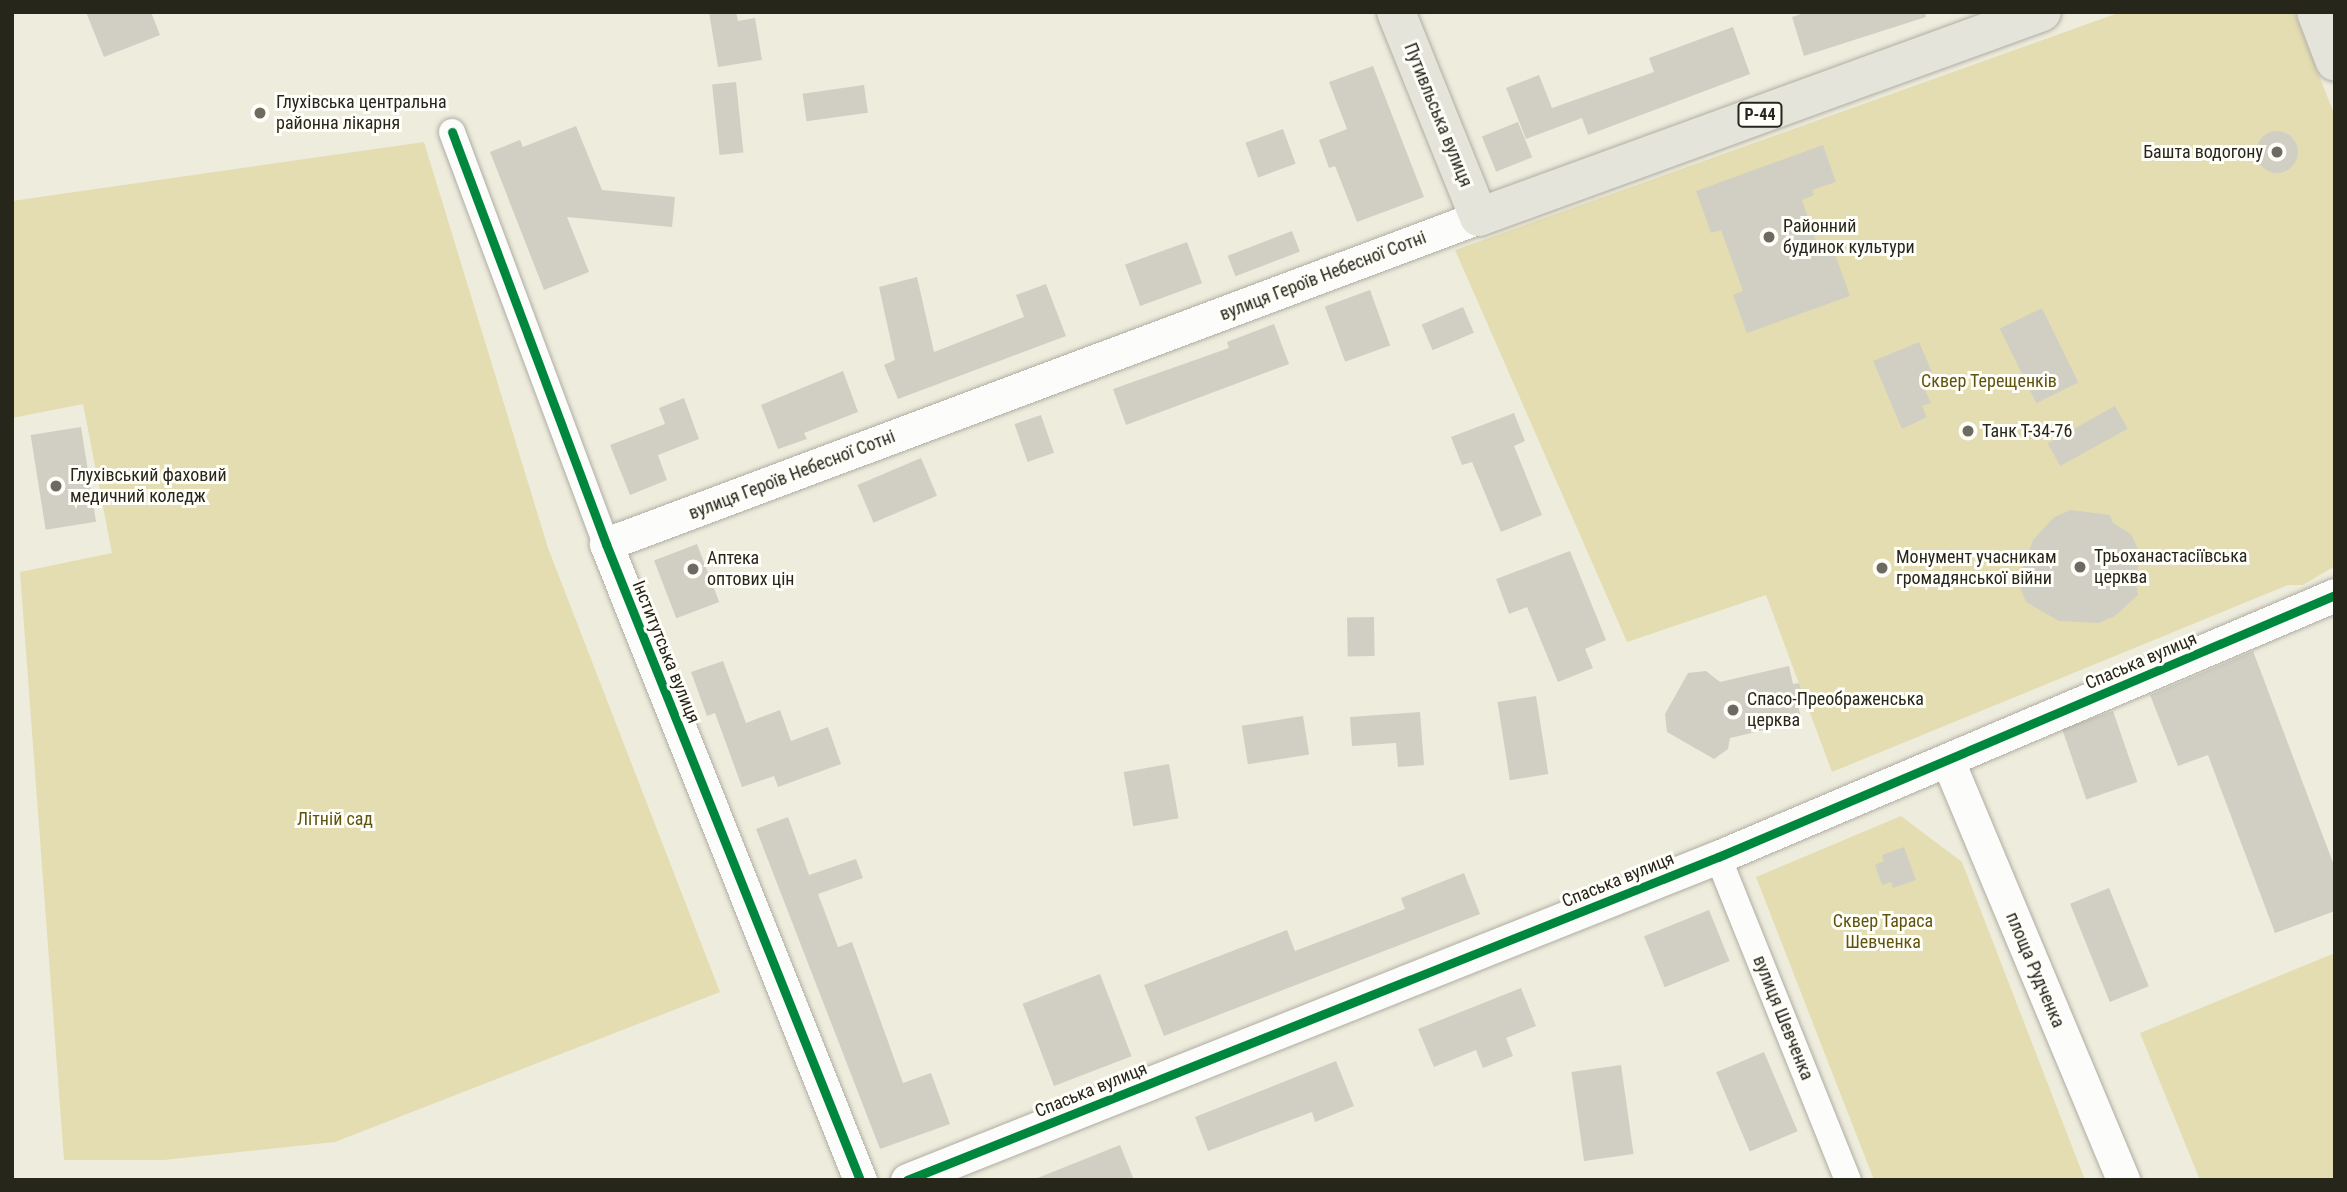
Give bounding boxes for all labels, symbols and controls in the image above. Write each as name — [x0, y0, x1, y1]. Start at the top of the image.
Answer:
street label: Путивльська вулиця — [1399, 40, 1477, 190]
place label: Глухівська центральна районна лікарня — [276, 92, 447, 134]
road number: Р-44 — [1737, 102, 1783, 127]
marker: Глухівська центральна районна лікарня — [250, 103, 270, 123]
place label: Башта водогону — [2143, 141, 2263, 163]
marker: Башта водогону — [2269, 144, 2285, 160]
place label: Районний будинок культури — [1783, 216, 1915, 258]
street label: вулиця Героїв Небесної Сотні — [1217, 227, 1429, 325]
marker: Районний будинок культури — [1761, 229, 1777, 245]
park label: Сквер Терещенків — [1921, 370, 2057, 392]
place label: Танк Т-34-76 — [1982, 420, 2073, 442]
marker: Танк Т-34-76 — [1960, 423, 1976, 439]
street label: вулиця Героїв Небесної Сотні — [686, 426, 898, 524]
place label: Глухівський фаховий медичний коледж — [70, 465, 227, 508]
marker: Глухівський фаховий медичний коледж — [48, 478, 64, 494]
place label: Трьоханастасіївська церква — [2094, 546, 2247, 588]
place label: Монумент учасникам громадянської війни — [1896, 547, 2057, 590]
place label: Аптека оптових цін — [707, 548, 795, 590]
marker: Трьоханастасіївська церква — [2072, 559, 2088, 575]
marker: Монумент учасникам громадянської війни — [1874, 560, 1890, 576]
marker: Аптека оптових цін — [685, 561, 701, 577]
street label: Інститутська вулиця — [628, 577, 704, 727]
street label: Спаська вулиця — [2082, 628, 2200, 694]
place label: Спасо-Преображенська церква — [1747, 689, 1924, 732]
marker: Спасо-Преображенська церква — [1725, 702, 1741, 718]
park label: Літній сад — [297, 808, 373, 830]
street label: Спаська вулиця — [1559, 848, 1677, 912]
street label: площа Рудченка — [2001, 909, 2069, 1031]
park label: Сквер Тараса Шевченка — [1833, 911, 1933, 954]
street label: вулиця Шевченка — [1748, 953, 1818, 1083]
street label: Спаська вулиця — [1032, 1058, 1150, 1122]

